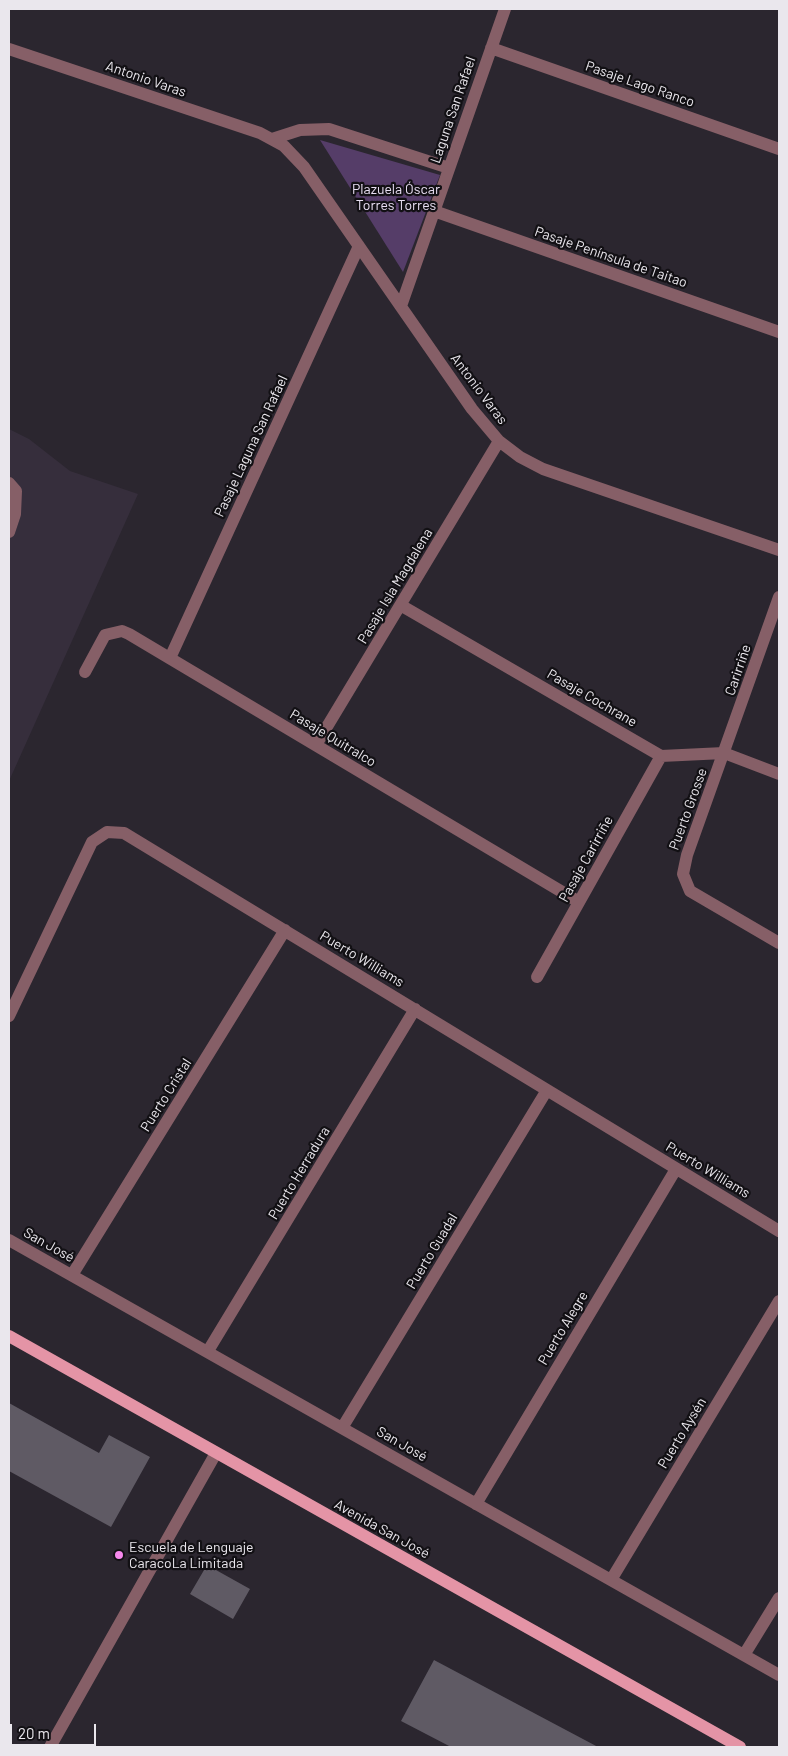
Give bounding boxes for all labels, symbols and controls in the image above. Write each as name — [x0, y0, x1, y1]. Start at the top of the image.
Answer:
street label: Laguna San Rafael — [427, 55, 479, 165]
street label: Antonio Varas — [104, 57, 188, 101]
street label: Pasaje Lago Ranco — [583, 57, 697, 111]
park label: Plazuela Óscar Torres Torres — [352, 181, 440, 213]
street label: Pasaje Península de Taitao — [533, 223, 689, 291]
street label: Antonio Varas — [447, 350, 511, 428]
street label: Pasaje Laguna San Rafael — [211, 372, 291, 520]
street label: Pasaje Isla Magdalena — [354, 525, 436, 647]
street label: Carirriñe — [721, 642, 755, 698]
street label: Pasaje Cochrane — [544, 665, 640, 731]
street label: Pasaje Quitralco — [287, 706, 379, 770]
street label: Puerto Grosse — [665, 766, 711, 852]
street label: Pasaje Carirriñe — [555, 813, 617, 905]
street label: Puerto Williams — [317, 927, 407, 991]
street label: Puerto Cristal — [137, 1055, 195, 1135]
street label: Puerto Herradura — [265, 1124, 333, 1222]
street label: Puerto Williams — [663, 1138, 753, 1202]
street label: Puerto Guadal — [403, 1210, 461, 1292]
street label: San José — [21, 1224, 77, 1266]
street label: Puerto Alegre — [534, 1288, 592, 1368]
street label: Puerto Aysén — [654, 1395, 710, 1471]
street label: San José — [374, 1423, 430, 1465]
street label: Avenida San José — [331, 1496, 433, 1562]
place label: Escuela de Lenguaje CaracoLa Limitada — [129, 1539, 254, 1571]
marker: Escuela de Lenguaje CaracoLa Limitada — [113, 1549, 125, 1561]
scale bar — [12, 1714, 99, 1746]
text: 20 m — [18, 1724, 50, 1742]

